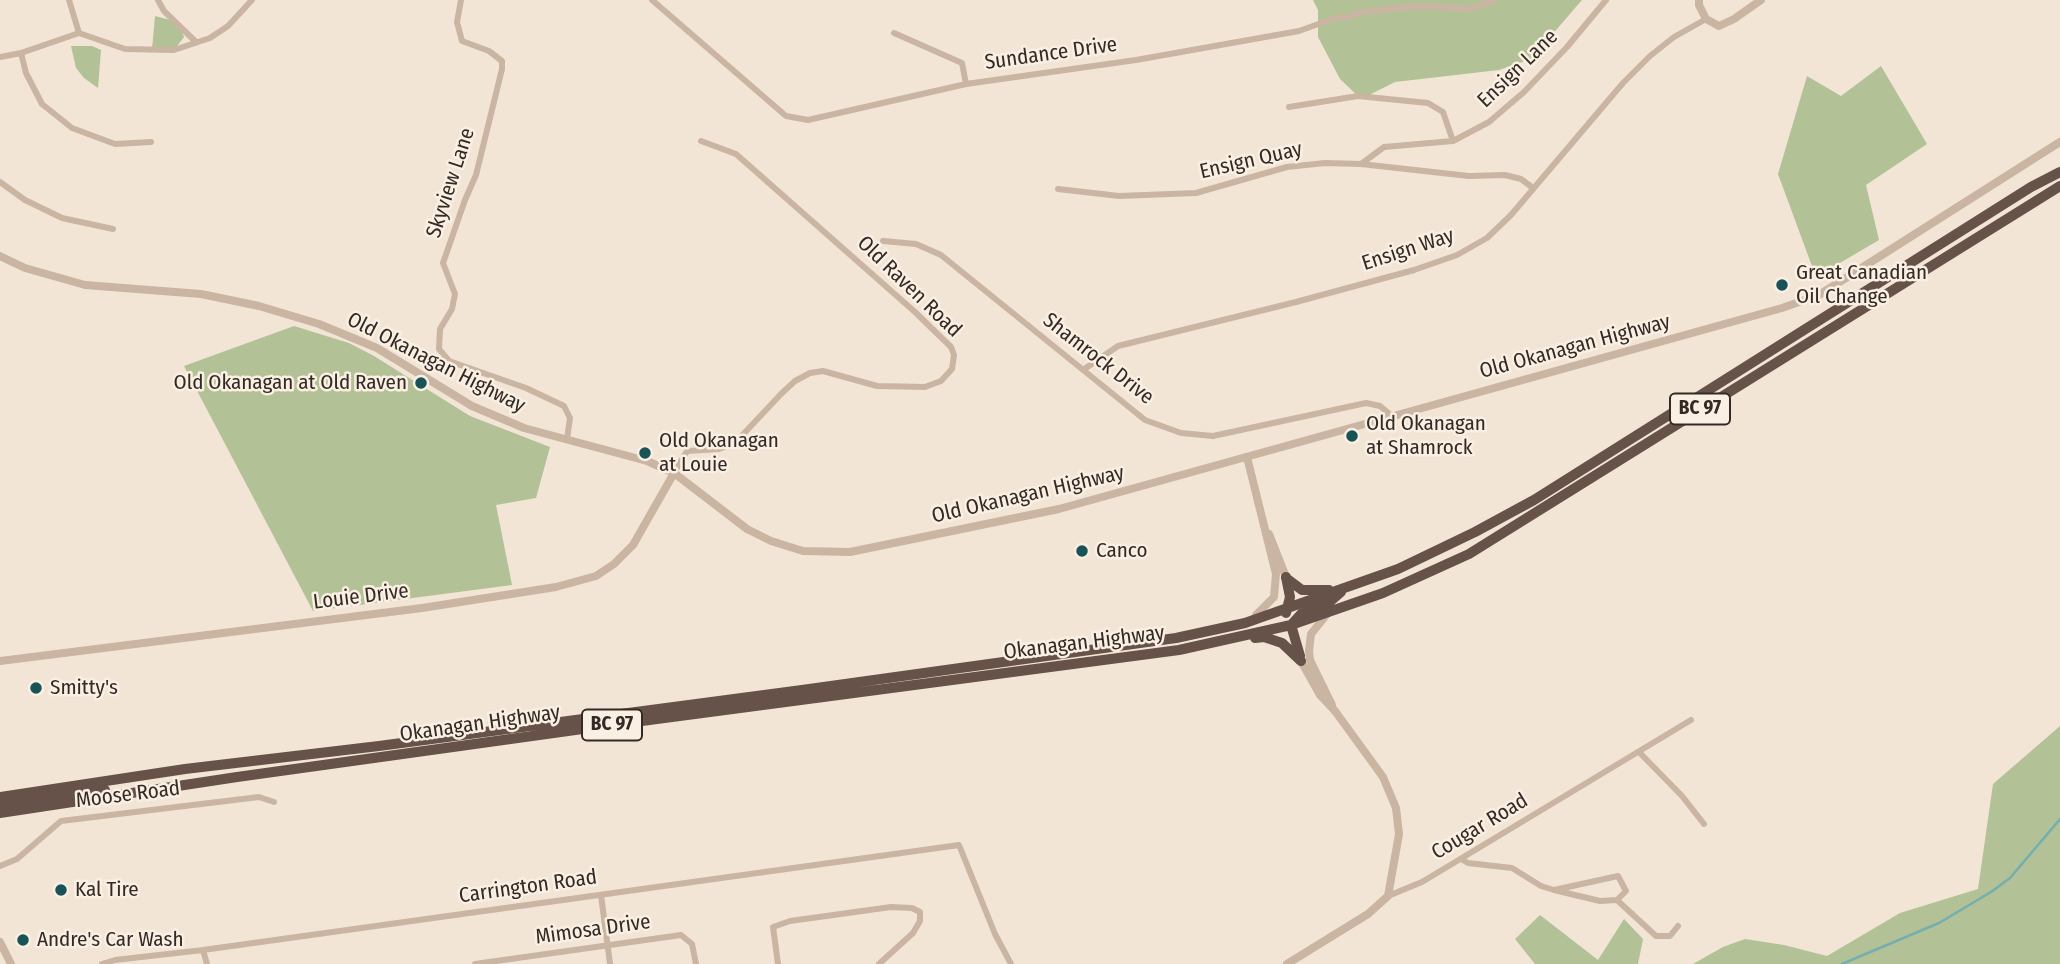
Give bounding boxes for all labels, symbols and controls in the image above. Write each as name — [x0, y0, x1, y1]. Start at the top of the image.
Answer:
street label: Ensign Lane — [1473, 25, 1563, 113]
street label: Sundance Drive — [983, 32, 1119, 76]
street label: Skyview Lane — [421, 125, 481, 241]
street label: Ensign Quay — [1197, 137, 1305, 185]
street label: Ensign Way — [1359, 223, 1457, 277]
street label: Old Raven Road — [852, 231, 966, 343]
place label: Great Canadian Oil Change — [1796, 260, 1927, 310]
marker: Great Canadian Oil Change — [1774, 277, 1790, 293]
street label: Old Okanagan Highway — [343, 307, 529, 419]
street label: Shamrock Drive — [1037, 308, 1159, 410]
street label: Old Okanagan Highway — [1477, 309, 1673, 385]
place label: Old Okanagan at Old Raven — [174, 370, 407, 396]
marker: Old Okanagan at Old Raven — [413, 375, 429, 391]
road number: BC 97 — [1670, 394, 1730, 424]
place label: Old Okanagan at Shamrock — [1366, 411, 1486, 461]
place label: Old Okanagan at Louie — [659, 428, 779, 478]
marker: Old Okanagan at Shamrock — [1344, 428, 1360, 444]
marker: Old Okanagan at Louie — [637, 445, 653, 461]
street label: Old Okanagan Highway — [929, 461, 1127, 529]
place label: Canco — [1096, 538, 1147, 564]
marker: Canco — [1074, 543, 1090, 559]
street label: Louie Drive — [312, 579, 410, 615]
street label: Okanagan Highway — [1002, 621, 1166, 665]
place label: Smitty's — [50, 675, 118, 701]
marker: Smitty's — [28, 680, 44, 696]
street label: Okanagan Highway — [398, 700, 562, 748]
road number: BC 97 — [582, 710, 642, 740]
street label: Moose Road — [74, 776, 182, 814]
street label: Cougar Road — [1427, 788, 1533, 866]
street label: Carrington Road — [458, 865, 598, 909]
place label: Kal Tire — [75, 877, 139, 903]
marker: Kal Tire — [53, 882, 69, 898]
street label: Mimosa Drive — [534, 909, 652, 951]
place label: Andre's Car Wash — [37, 927, 183, 953]
marker: Andre's Car Wash — [15, 932, 31, 948]

